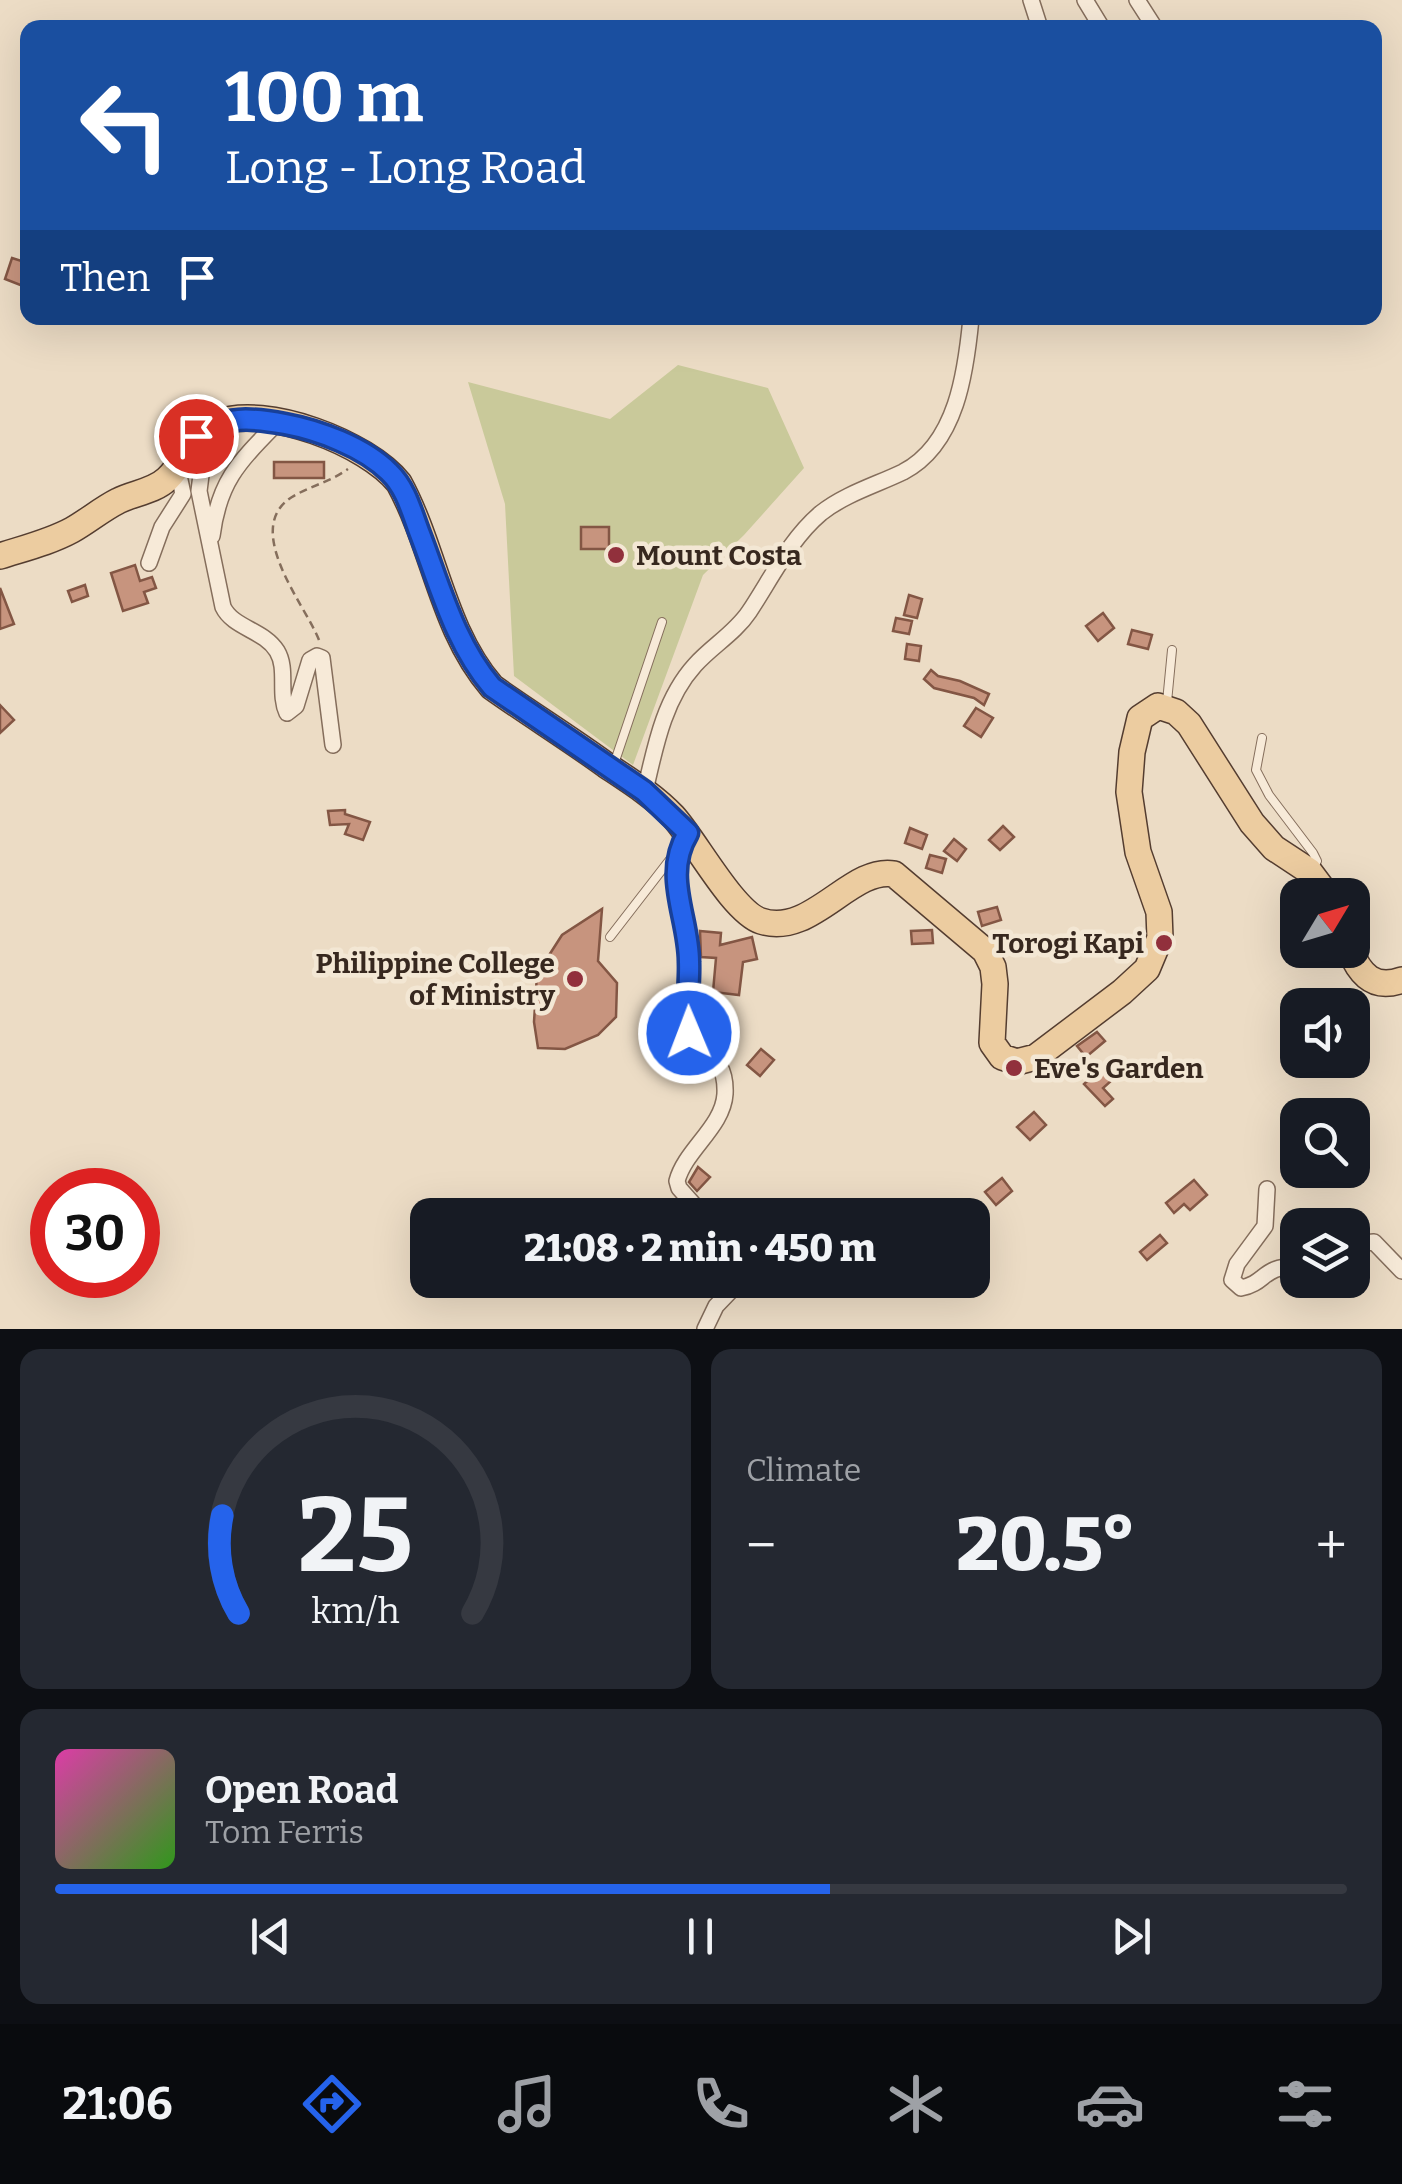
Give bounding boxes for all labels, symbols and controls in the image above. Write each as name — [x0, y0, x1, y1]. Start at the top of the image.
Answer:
text: 100 m — [225, 56, 424, 140]
icon: left — [60, 60, 190, 190]
text: Long - Long Road — [225, 141, 586, 195]
icon: arrive — [170, 250, 225, 305]
text: Then — [60, 255, 150, 301]
pin — [154, 394, 239, 479]
icon: arrive — [169, 409, 224, 464]
place label: Mount Costa — [636, 539, 802, 572]
marker: Mount Costa — [605, 544, 627, 566]
north arrow — [1280, 878, 1370, 968]
map controls — [1280, 878, 1370, 1298]
place label: Torogi Kapi — [992, 927, 1144, 960]
marker: Torogi Kapi — [1153, 932, 1175, 954]
place label: Philippine College of Ministry — [316, 947, 555, 1012]
marker: Philippine College of Ministry — [564, 968, 586, 990]
position arrow — [637, 981, 741, 1085]
button: sound — [1280, 988, 1370, 1078]
place label: Eve's Garden — [1034, 1052, 1204, 1085]
marker: Eve's Garden — [1003, 1057, 1025, 1079]
button: search — [1280, 1098, 1370, 1188]
speed limit sign: 30 — [30, 1168, 160, 1298]
button: layers — [1280, 1208, 1370, 1298]
text: 21:08 · 2 min · 450 m — [524, 1225, 876, 1271]
text: Climate — [746, 1451, 861, 1489]
text: 25 — [298, 1474, 413, 1599]
text: 20.5° — [956, 1500, 1136, 1590]
text: − — [746, 1513, 776, 1579]
text: + — [1316, 1513, 1347, 1579]
text: km/h — [311, 1590, 400, 1632]
text: Open Road — [205, 1767, 398, 1813]
text: Tom Ferris — [205, 1813, 364, 1851]
icon: previous — [243, 1909, 298, 1964]
icon: pause — [673, 1909, 728, 1964]
icon: next — [1104, 1909, 1159, 1964]
icon: directions — [297, 2069, 367, 2139]
icon: music — [492, 2069, 562, 2139]
icon: phone — [686, 2069, 756, 2139]
icon: climate — [881, 2069, 951, 2139]
icon: car — [1075, 2069, 1145, 2139]
icon: filters — [1270, 2069, 1340, 2139]
text: 21:06 — [62, 2077, 173, 2131]

